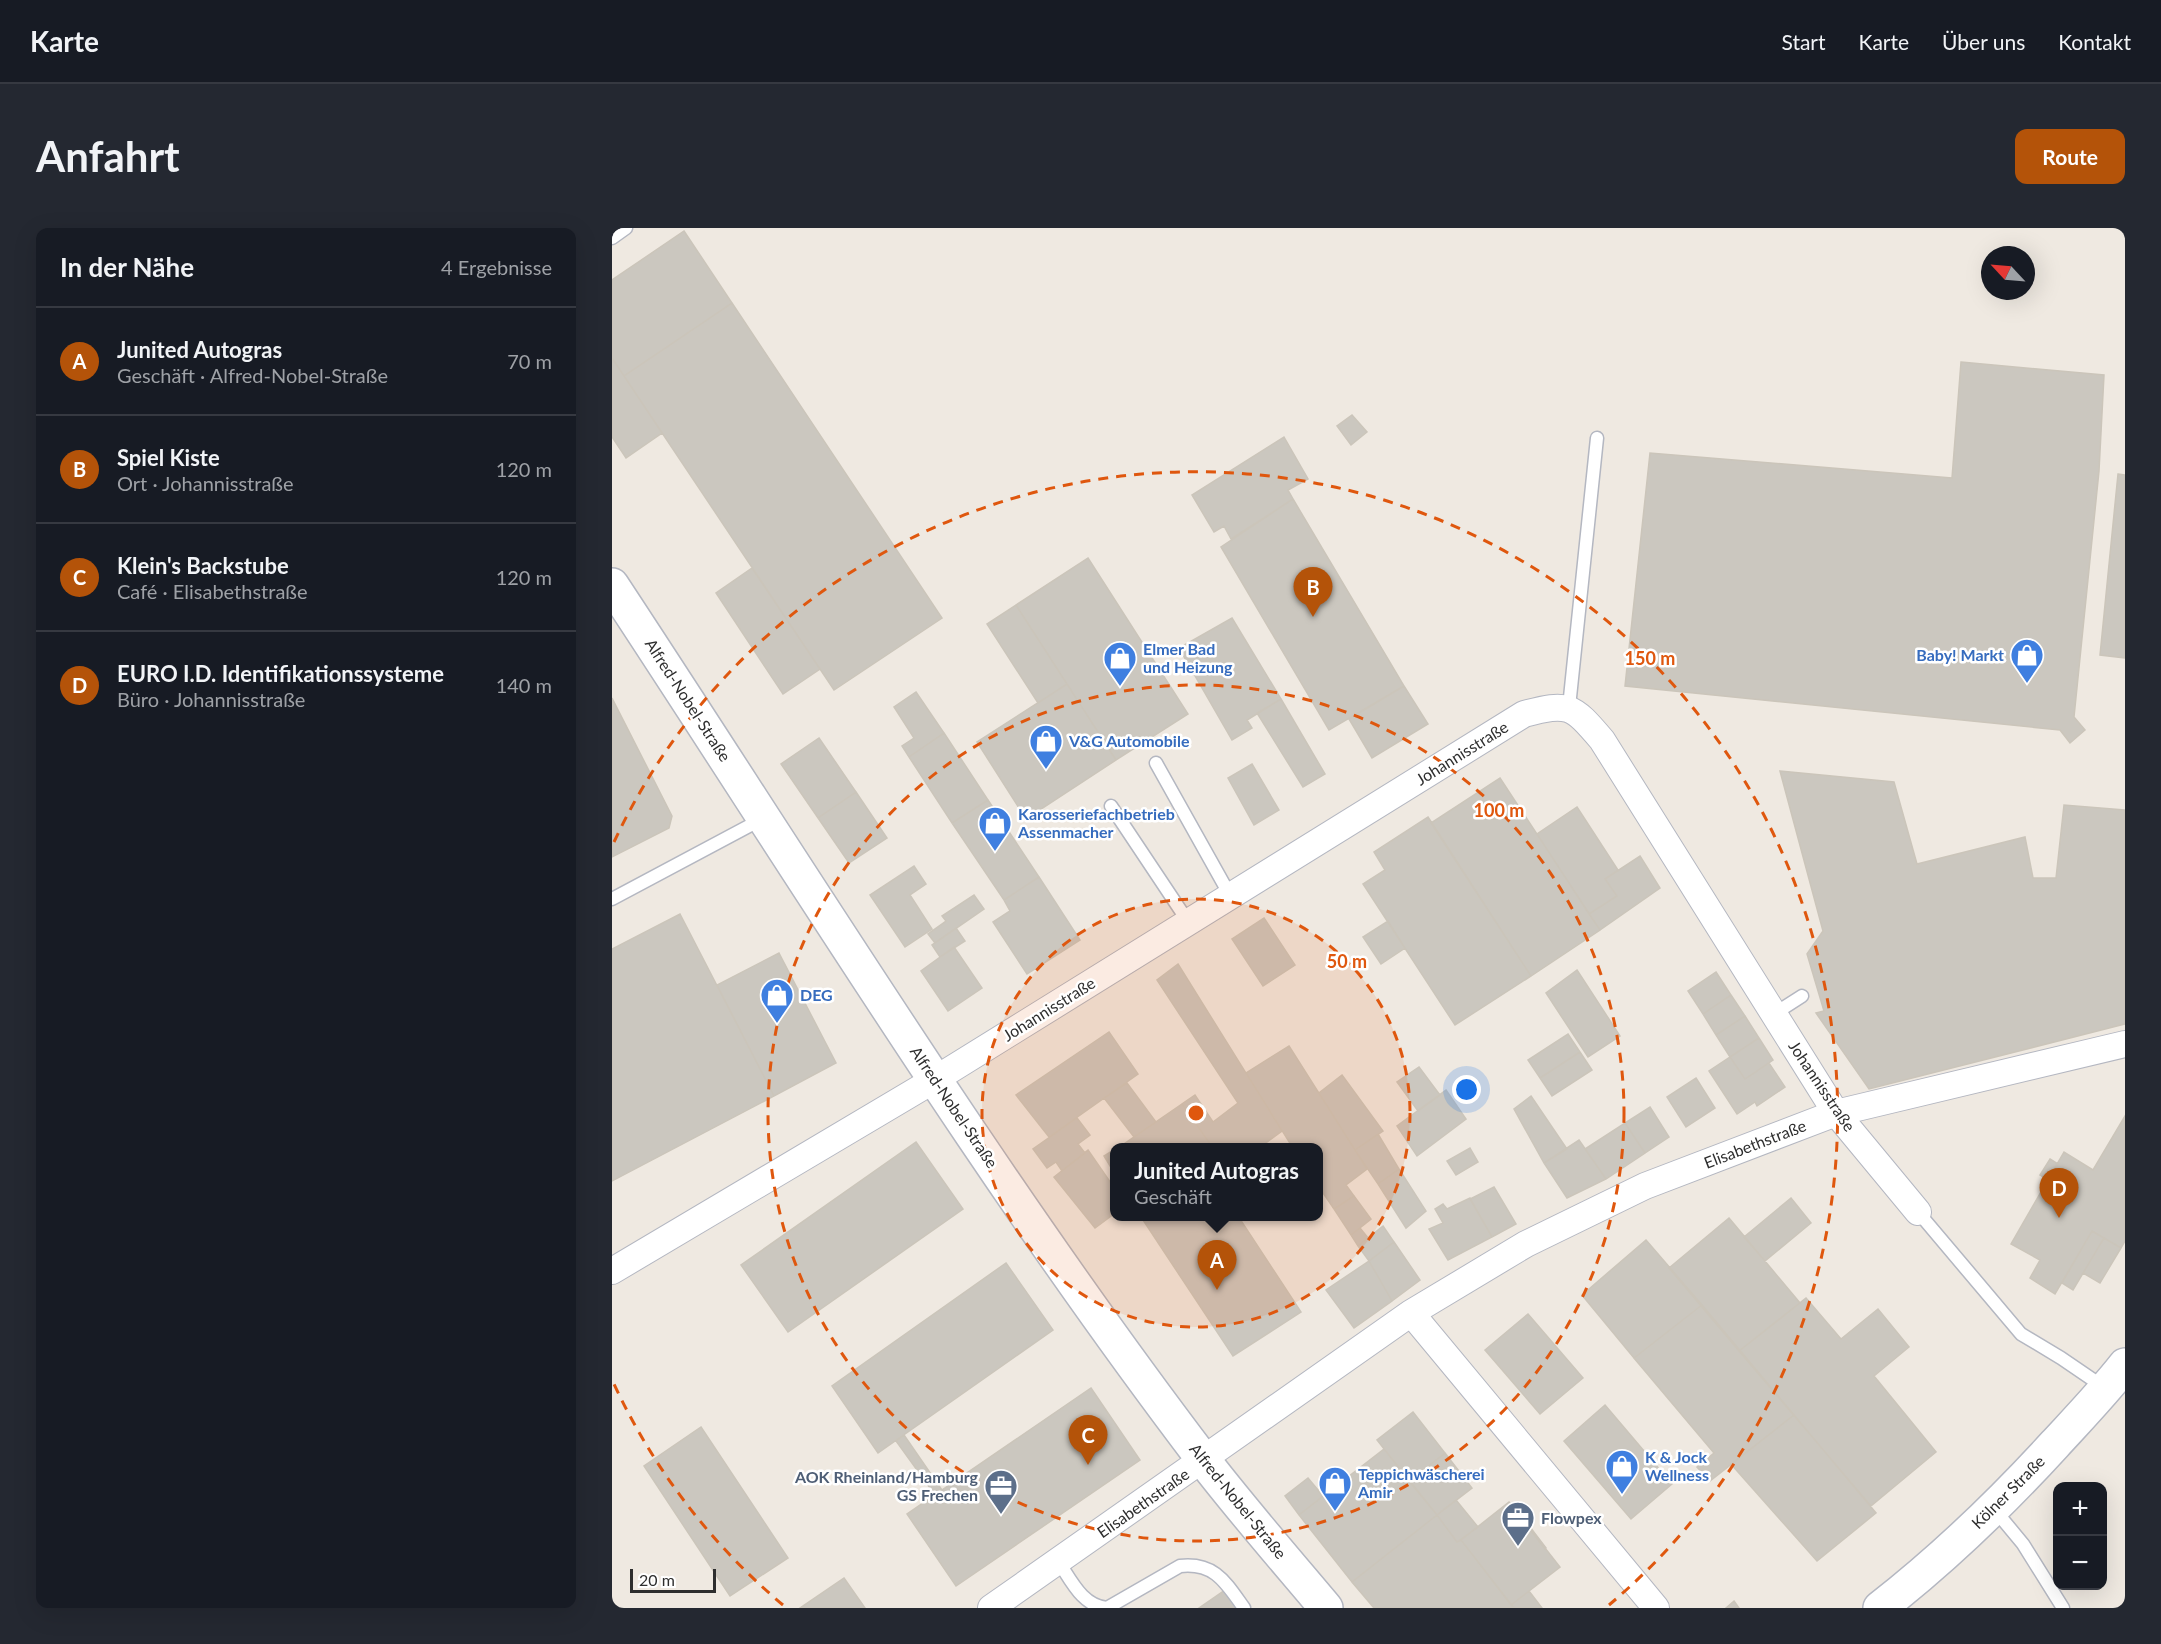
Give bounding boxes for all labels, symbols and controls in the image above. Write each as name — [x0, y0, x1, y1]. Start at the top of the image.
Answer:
text: Karte — [30, 24, 99, 58]
text: Start — [1781, 29, 1826, 54]
text: Karte — [1859, 29, 1909, 54]
text: Über uns — [1942, 29, 2025, 54]
text: Kontakt — [2058, 29, 2131, 54]
button: Route — [2015, 129, 2125, 184]
text: Anfahrt — [36, 131, 180, 181]
north arrow — [1981, 246, 2035, 300]
text: In der Nähe — [60, 251, 194, 283]
text: 4 Ergebnisse — [441, 255, 552, 279]
text: Junited Autogras — [117, 336, 282, 363]
text: A — [73, 349, 86, 373]
text: 70 m — [507, 349, 552, 373]
text: Geschäft · Alfred-Nobel-Straße — [117, 363, 388, 387]
text: Spiel Kiste — [117, 444, 220, 471]
text: B — [73, 457, 86, 481]
text: 120 m — [496, 457, 552, 481]
text: Ort · Johannisstraße — [117, 471, 293, 495]
text: Klein's Backstube — [117, 552, 289, 579]
text: C — [73, 565, 86, 589]
text: 120 m — [496, 565, 552, 589]
pin: B — [1294, 568, 1332, 617]
text: Café · Elisabethstraße — [117, 579, 307, 603]
street label: Alfred-Nobel-Straße — [642, 635, 735, 765]
shop icon: Baby! Markt — [2009, 637, 2045, 684]
place label: Elmer Bad und Heizung — [1143, 639, 1233, 676]
shop icon: Elmer Bad und Heizung — [1102, 640, 1138, 687]
place label: Baby! Markt — [1916, 645, 2004, 664]
text: 150 m — [1625, 647, 1675, 669]
text: EURO I.D. Identifikationssysteme — [117, 660, 444, 687]
text: D — [72, 673, 87, 697]
text: 140 m — [496, 673, 552, 697]
text: Büro · Johannisstraße — [117, 687, 305, 711]
street label: Johannisstraße — [1412, 717, 1511, 788]
shop icon: V&G Automobile — [1028, 723, 1064, 770]
place label: V&G Automobile — [1068, 731, 1190, 750]
text: 100 m — [1474, 799, 1524, 821]
place label: Karosseriefachbetrieb Assenmacher — [1017, 804, 1175, 841]
shop icon: Karosseriefachbetrieb Assenmacher — [977, 805, 1013, 852]
text: 50 m — [1327, 950, 1367, 972]
street label: Johannisstraße — [999, 973, 1098, 1044]
shop icon: DEG — [759, 977, 795, 1024]
place label: DEG — [800, 985, 833, 1004]
street label: Johannisstraße — [1785, 1037, 1860, 1135]
street label: Alfred-Nobel-Straße — [907, 1042, 1002, 1171]
your location — [1452, 1075, 1481, 1104]
centre of rings — [1186, 1103, 1206, 1123]
street label: Elisabethstraße — [1701, 1115, 1809, 1172]
popup — [1110, 1143, 1323, 1221]
text: Junited Autogras — [1134, 1157, 1299, 1184]
pin: D — [2040, 1168, 2078, 1218]
text: Geschäft — [1134, 1184, 1212, 1208]
pin: A — [1198, 1240, 1236, 1290]
pin: C — [1068, 1416, 1108, 1465]
street label: Alfred-Nobel-Straße — [1186, 1439, 1291, 1562]
place label: K & Jock Wellness — [1645, 1447, 1709, 1484]
shop icon: K & Jock Wellness — [1604, 1448, 1640, 1495]
street label: Kölner Straße — [1967, 1451, 2048, 1532]
street label: Elisabethstraße — [1093, 1464, 1192, 1541]
place label: Teppichwäscherei Amir — [1357, 1464, 1485, 1501]
shop icon: Teppichwäscherei Amir — [1317, 1465, 1353, 1512]
place label: AOK Rheinland/Hamburg GS Frechen — [794, 1467, 979, 1504]
office icon: AOK Rheinland/Hamburg GS Frechen — [983, 1468, 1019, 1515]
map controls — [2053, 1482, 2107, 1590]
button: + — [2053, 1482, 2107, 1536]
office icon: Flowpex — [1500, 1500, 1536, 1547]
place label: Flowpex — [1541, 1508, 1602, 1527]
button: − — [2053, 1536, 2107, 1590]
scale bar — [630, 1566, 716, 1594]
text: 20 m — [639, 1570, 675, 1589]

